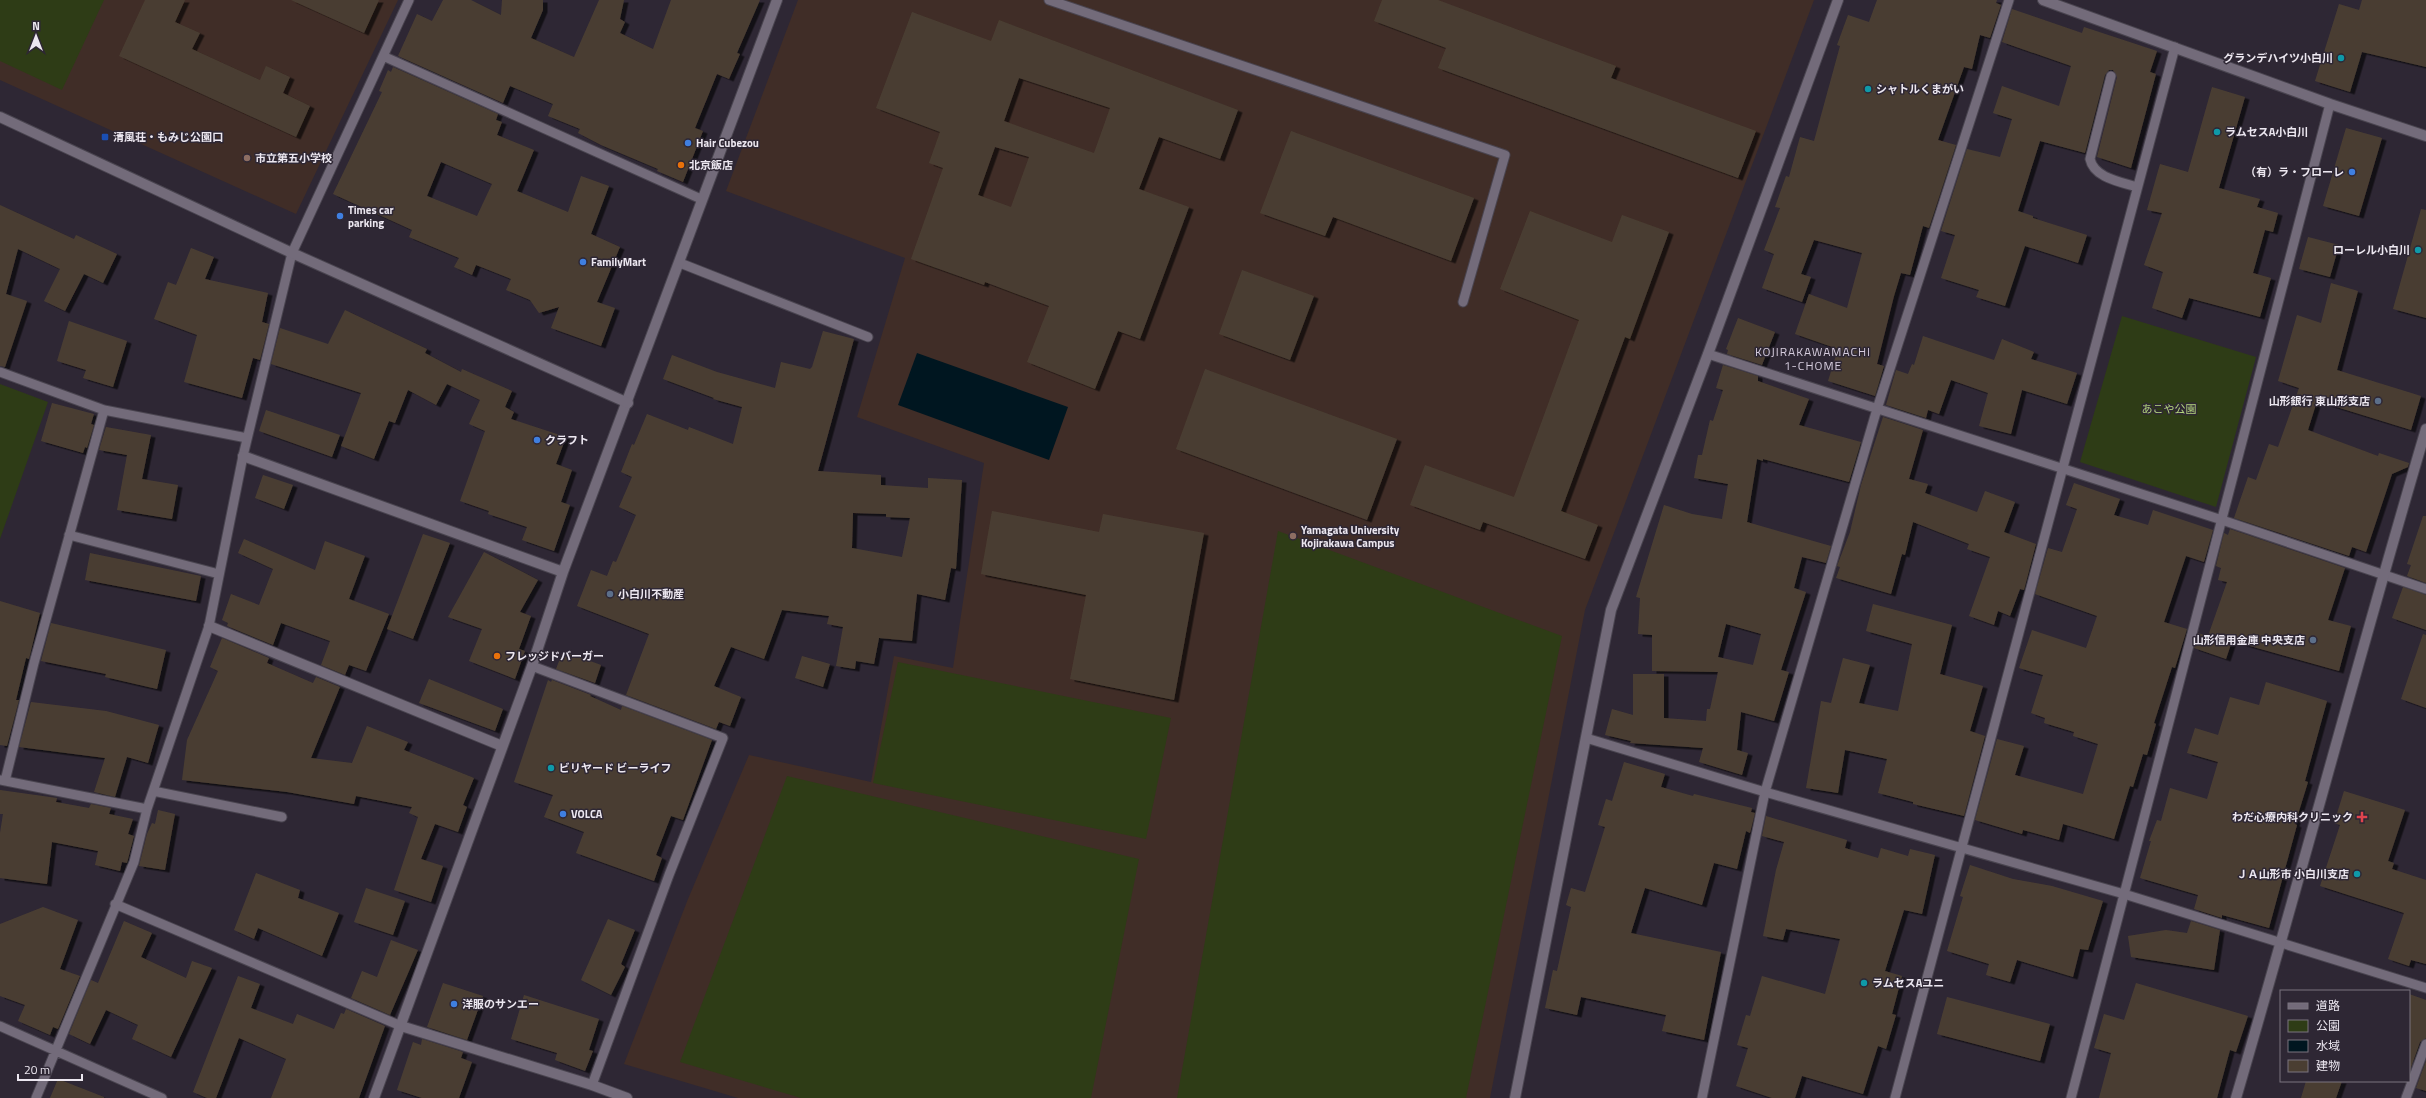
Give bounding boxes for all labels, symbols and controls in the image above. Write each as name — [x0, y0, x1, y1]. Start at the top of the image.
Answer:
north arrow — [16, 16, 56, 56]
text: N — [32, 18, 40, 34]
place label: グランデハイツ小白川 — [2223, 50, 2333, 66]
marker: グランデハイツ小白川 — [2336, 53, 2346, 63]
place label: シャトルくまがい — [1876, 81, 1964, 97]
marker: シャトルくまがい — [1863, 84, 1873, 94]
place label: ラムセスA小白川 — [2225, 124, 2308, 140]
marker: ラムセスA小白川 — [2212, 127, 2222, 137]
place label: 清風荘・もみじ公園口 — [113, 129, 223, 145]
marker: 清風荘・もみじ公園口 — [100, 132, 110, 142]
place label: Hair Cubezou — [696, 135, 759, 151]
marker: Hair Cubezou — [683, 138, 693, 148]
place label: 市立第五小学校 — [255, 150, 332, 166]
marker: 市立第五小学校 — [242, 153, 252, 163]
place label: 北京飯店 — [689, 157, 733, 173]
marker: 北京飯店 — [676, 160, 686, 170]
place label: （有）ラ・フローレ — [2245, 164, 2344, 180]
marker: （有）ラ・フローレ — [2347, 167, 2357, 177]
place label: Times car parking — [348, 202, 394, 231]
marker: Times car parking — [335, 211, 345, 221]
place label: ローレル小白川 — [2333, 242, 2410, 258]
marker: ローレル小白川 — [2413, 245, 2423, 255]
place label: FamilyMart — [591, 254, 646, 270]
marker: FamilyMart — [578, 257, 588, 267]
district label: KOJIRAKAWAMACHI 1-CHOME — [1755, 342, 1871, 375]
place label: 山形銀行 東山形支店 — [2269, 393, 2370, 409]
marker: 山形銀行 東山形支店 — [2373, 396, 2383, 406]
park label: あこや公園 — [2142, 401, 2197, 417]
place label: クラフト — [545, 432, 589, 448]
marker: クラフト — [532, 435, 542, 445]
place label: Yamagata University Kojirakawa Campus — [1301, 522, 1400, 551]
marker: Yamagata University Kojirakawa Campus — [1288, 531, 1298, 541]
place label: 小白川不動産 — [618, 586, 684, 602]
marker: 小白川不動産 — [605, 589, 615, 599]
place label: 山形信用金庫 中央支店 — [2193, 632, 2305, 648]
marker: 山形信用金庫 中央支店 — [2308, 635, 2318, 645]
place label: フレッジドバーガー — [505, 648, 604, 664]
marker: フレッジドバーガー — [492, 651, 502, 661]
place label: ビリヤード ビーライフ — [559, 760, 671, 776]
marker: ビリヤード ビーライフ — [546, 763, 556, 773]
place label: VOLCA — [571, 806, 603, 822]
marker: VOLCA — [558, 809, 568, 819]
place label: わだ心療内科クリニック — [2232, 809, 2353, 825]
marker: わだ心療内科クリニック — [2356, 811, 2368, 823]
place label: ＪＡ山形市 小白川支店 — [2237, 866, 2349, 882]
marker: ＪＡ山形市 小白川支店 — [2352, 869, 2362, 879]
place label: ラムセスAユニ — [1872, 975, 1944, 991]
marker: ラムセスAユニ — [1859, 978, 1869, 988]
legend — [2280, 990, 2410, 1082]
place label: 洋服のサンエー — [462, 996, 539, 1012]
text: 道路 — [2316, 996, 2340, 1015]
marker: 洋服のサンエー — [449, 999, 459, 1009]
text: 公園 — [2316, 1016, 2340, 1035]
text: 水域 — [2316, 1036, 2340, 1055]
scale bar — [18, 1056, 82, 1082]
text: 建物 — [2316, 1056, 2340, 1075]
text: 20 m — [24, 1060, 50, 1079]

